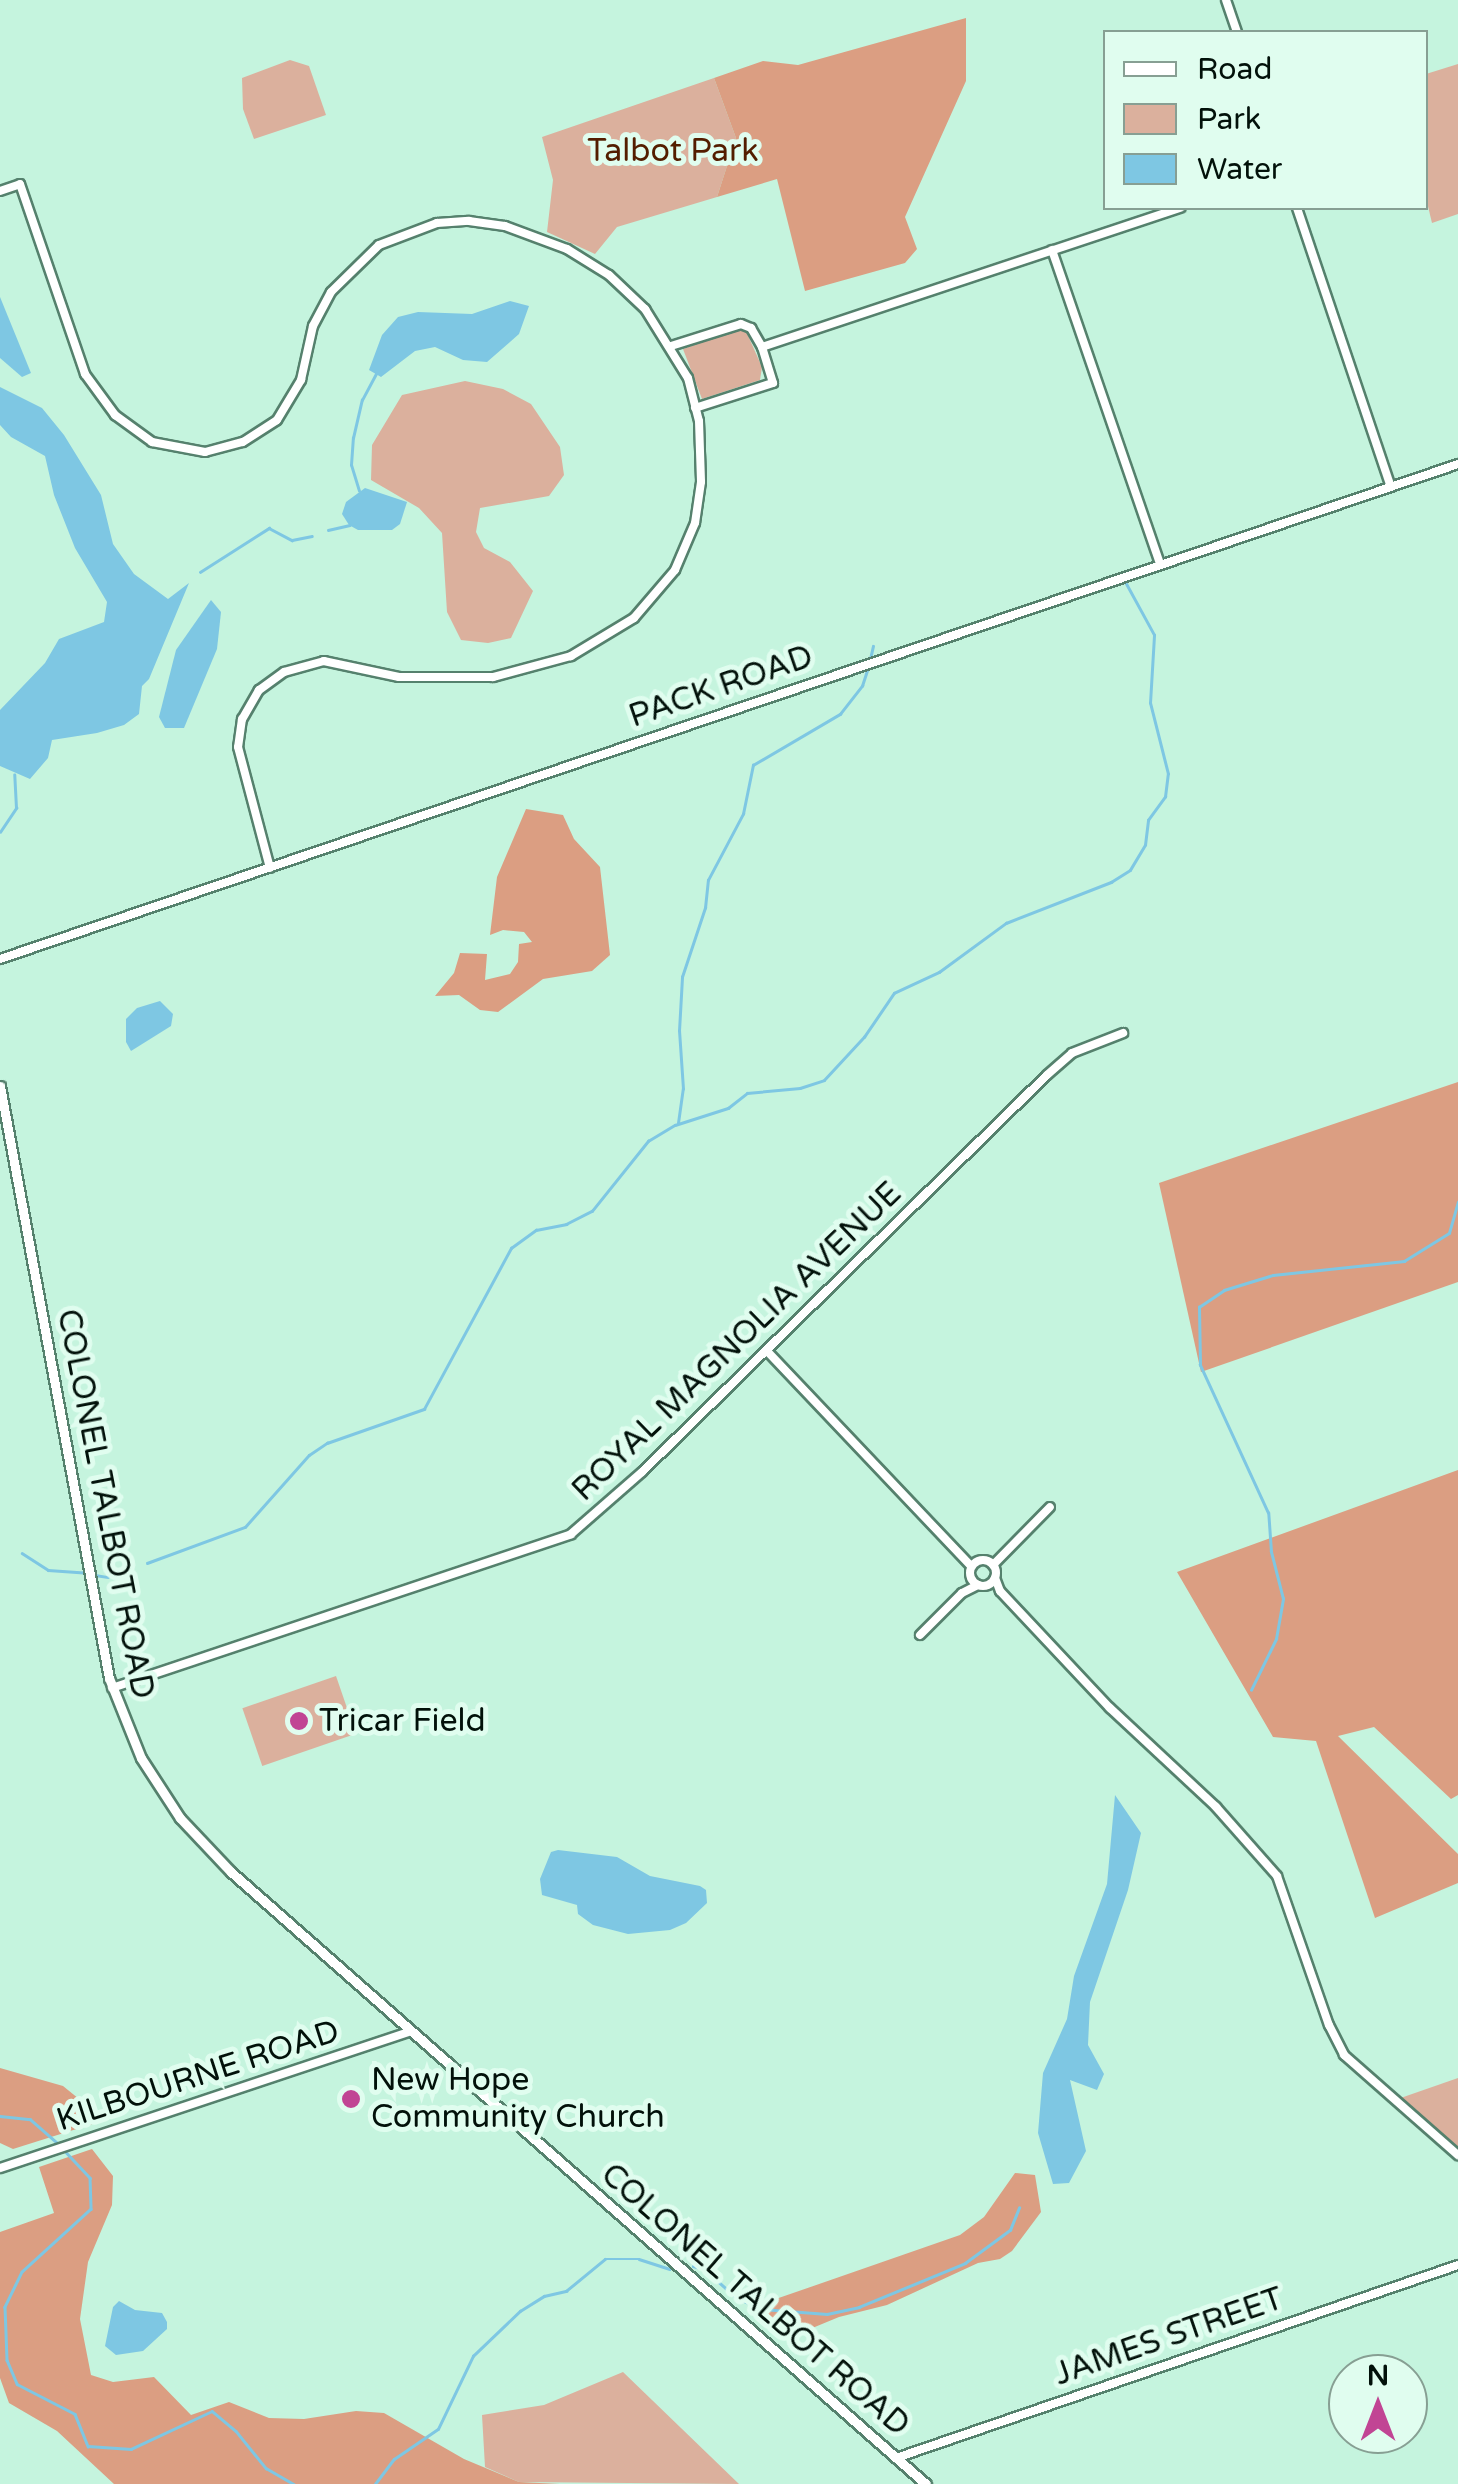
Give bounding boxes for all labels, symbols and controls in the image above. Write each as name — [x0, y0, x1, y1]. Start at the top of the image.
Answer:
legend — [1103, 30, 1428, 210]
text: Road — [1197, 51, 1272, 88]
text: Park — [1197, 101, 1261, 138]
park label: Talbot Park — [587, 132, 759, 170]
text: Water — [1197, 151, 1282, 188]
street label: PACK ROAD — [624, 638, 818, 736]
street label: ROYAL MAGNOLIA AVENUE — [565, 1175, 909, 1509]
street label: COLONEL TALBOT ROAD — [48, 1306, 162, 1702]
place label: Tricar Field — [319, 1702, 486, 1740]
marker: Tricar Field — [288, 1710, 310, 1732]
street label: KILBOURNE ROAD — [52, 2012, 344, 2140]
place label: New Hope Community Church — [371, 2062, 665, 2137]
marker: New Hope Community Church — [340, 2088, 362, 2110]
street label: COLONEL TALBOT ROAD — [593, 2156, 917, 2444]
street label: JAMES STREET — [1050, 2280, 1288, 2394]
north arrow — [1328, 2354, 1428, 2454]
text: N — [1367, 2359, 1389, 2393]

